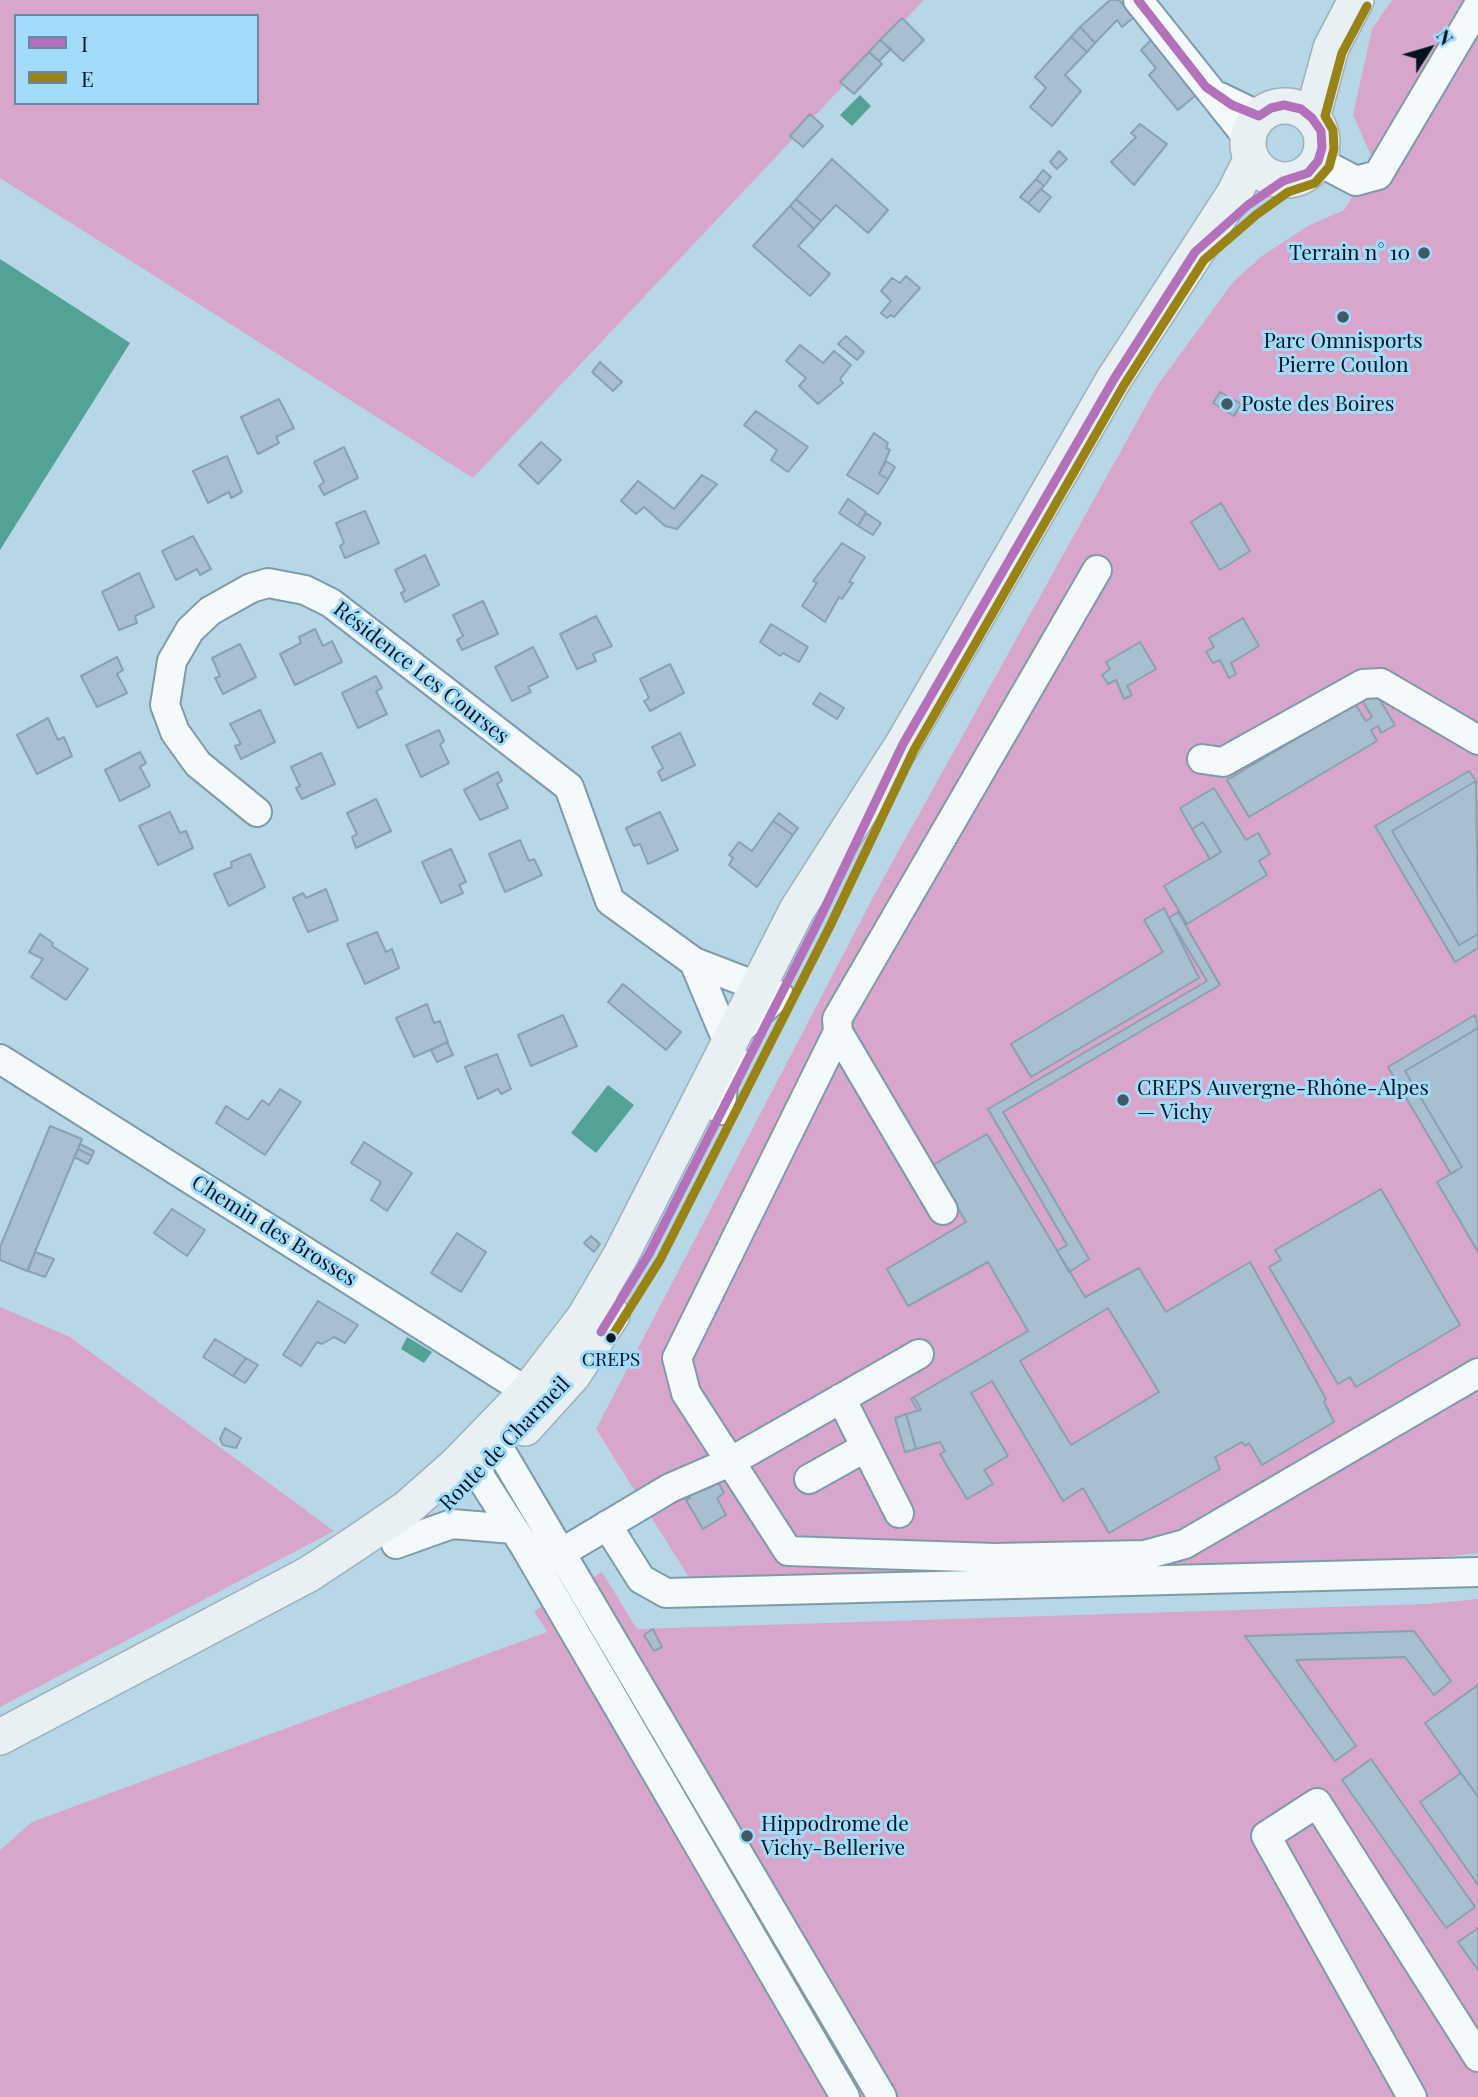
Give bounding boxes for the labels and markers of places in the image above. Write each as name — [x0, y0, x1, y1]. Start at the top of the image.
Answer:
place label: Terrain n° 10 — [1289, 240, 1410, 266]
marker: Terrain n° 10 — [1416, 245, 1432, 261]
marker: Parc Omnisports Pierre Coulon — [1335, 309, 1351, 325]
place label: Parc Omnisports Pierre Coulon — [1263, 328, 1423, 378]
place label: Poste des Boires — [1241, 391, 1394, 417]
marker: Poste des Boires — [1219, 396, 1235, 412]
place label: CREPS Auvergne-Rhône-Alpes — Vichy — [1137, 1075, 1429, 1125]
marker: CREPS Auvergne-Rhône-Alpes — Vichy — [1115, 1092, 1131, 1108]
marker: CREPS — [604, 1331, 618, 1345]
place label: CREPS — [582, 1349, 640, 1371]
place label: Hippodrome de Vichy-Bellerive — [761, 1811, 909, 1861]
marker: Hippodrome de Vichy-Bellerive — [739, 1828, 755, 1844]

